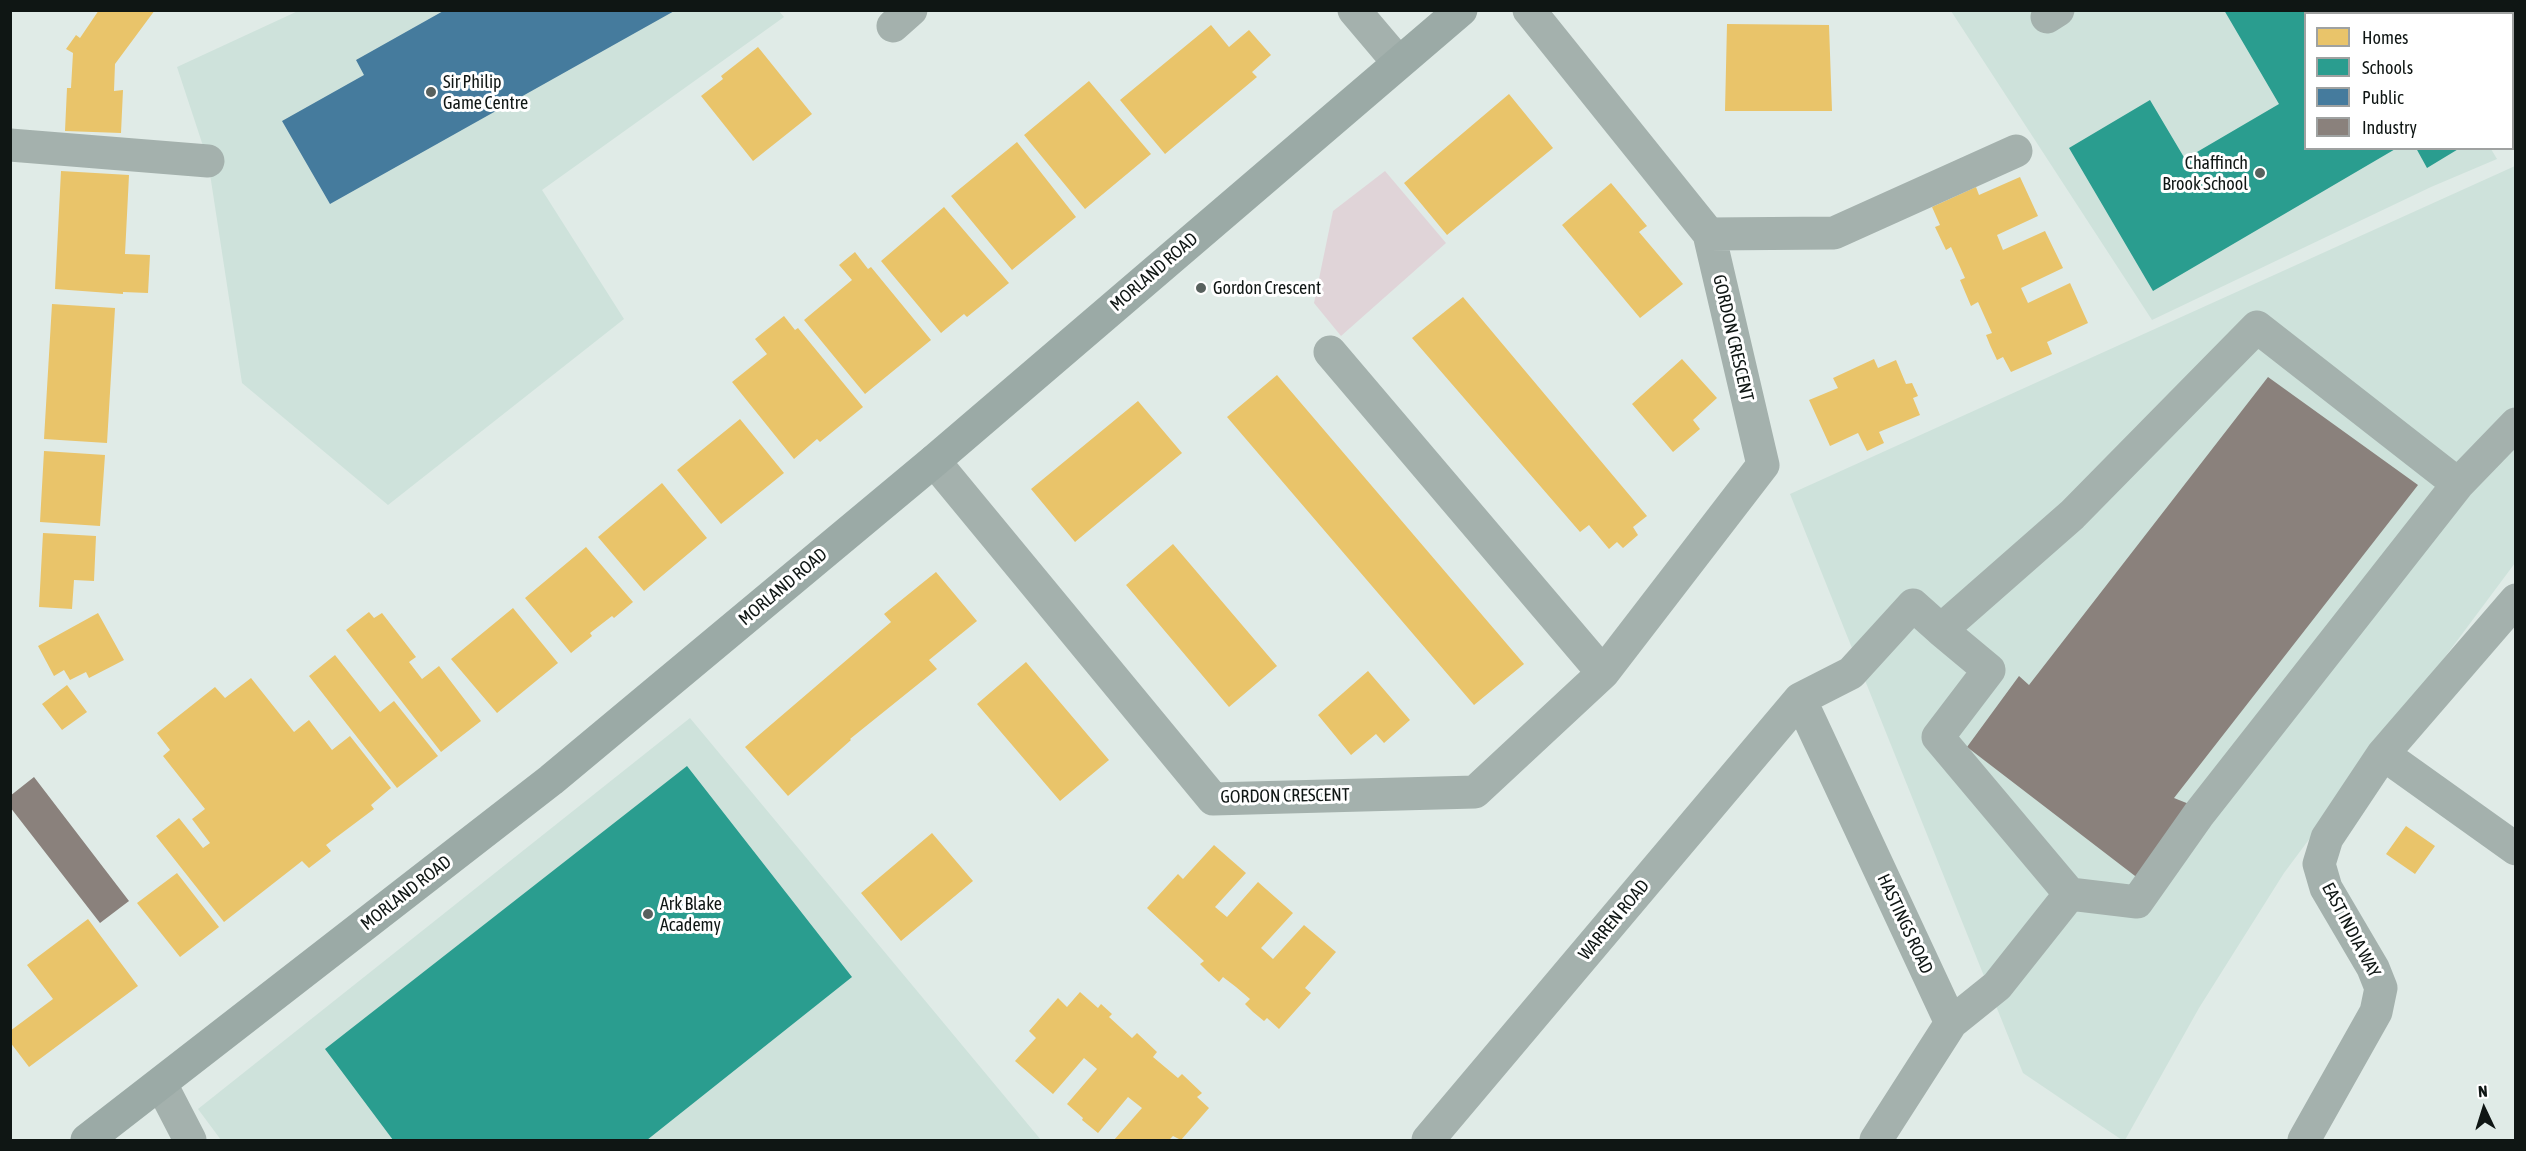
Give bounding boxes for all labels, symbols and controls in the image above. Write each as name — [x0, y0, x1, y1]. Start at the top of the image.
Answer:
legend — [2304, 12, 2514, 150]
text: Homes — [2362, 27, 2408, 48]
text: Schools — [2362, 57, 2413, 78]
place label: Sir Philip Game Centre — [443, 71, 528, 113]
marker: Sir Philip Game Centre — [424, 85, 438, 99]
text: Public — [2362, 87, 2404, 108]
text: Industry — [2362, 117, 2417, 138]
place label: Chaffinch Brook School — [2162, 152, 2248, 195]
marker: Chaffinch Brook School — [2253, 166, 2267, 180]
street label: MORLAND ROAD — [1106, 228, 1202, 316]
street label: GORDON CRESCENT — [1708, 273, 1758, 403]
place label: Gordon Crescent — [1213, 277, 1321, 299]
marker: Gordon Crescent — [1194, 281, 1208, 295]
street label: MORLAND ROAD — [734, 544, 832, 630]
street label: GORDON CRESCENT — [1220, 784, 1350, 808]
street label: MORLAND ROAD — [357, 851, 455, 935]
street label: HASTINGS ROAD — [1872, 871, 1938, 977]
street label: WARREN ROAD — [1574, 875, 1654, 965]
street label: EAST INDIA WAY — [2317, 879, 2385, 981]
place label: Ark Blake Academy — [660, 893, 722, 936]
marker: Ark Blake Academy — [641, 907, 655, 921]
north arrow — [2454, 1079, 2514, 1139]
text: N — [2477, 1082, 2488, 1100]

